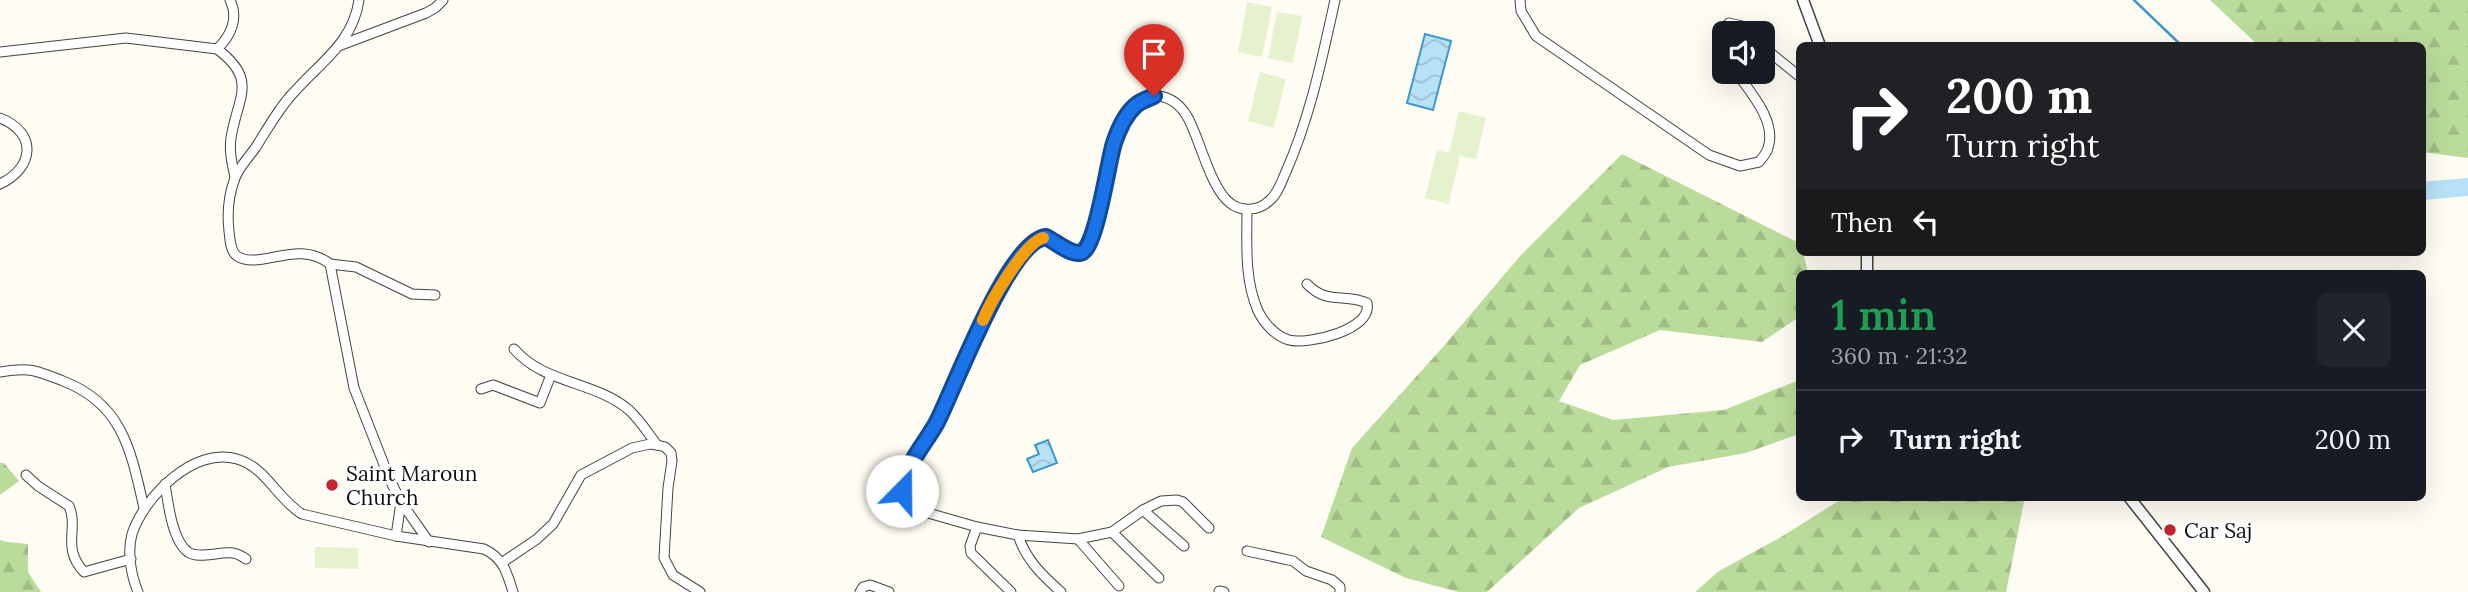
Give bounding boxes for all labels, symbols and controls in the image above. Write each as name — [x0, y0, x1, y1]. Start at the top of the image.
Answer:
map controls — [1712, 21, 1775, 84]
button: sound — [1712, 21, 1775, 84]
pin — [1124, 24, 1184, 96]
icon: arrive — [1135, 35, 1173, 73]
text: 200 m — [1946, 64, 2092, 126]
icon: right — [1831, 70, 1922, 161]
text: Turn right — [1946, 125, 2099, 166]
icon: left — [1907, 203, 1945, 241]
text: Then — [1831, 206, 1893, 239]
text: 1 min — [1831, 288, 1936, 342]
button: close — [2317, 293, 2391, 367]
text: 360 m · 21:32 — [1831, 341, 1967, 370]
icon: right — [1831, 420, 1869, 458]
text: Turn right — [1890, 423, 2021, 456]
text: 200 m — [2315, 423, 2391, 456]
position arrow — [865, 454, 939, 528]
place label: Saint Maroun Church — [346, 460, 478, 511]
marker: Saint Maroun Church — [324, 477, 340, 493]
place label: Car Saj — [2184, 517, 2252, 544]
marker: Car Saj — [2162, 522, 2178, 538]

